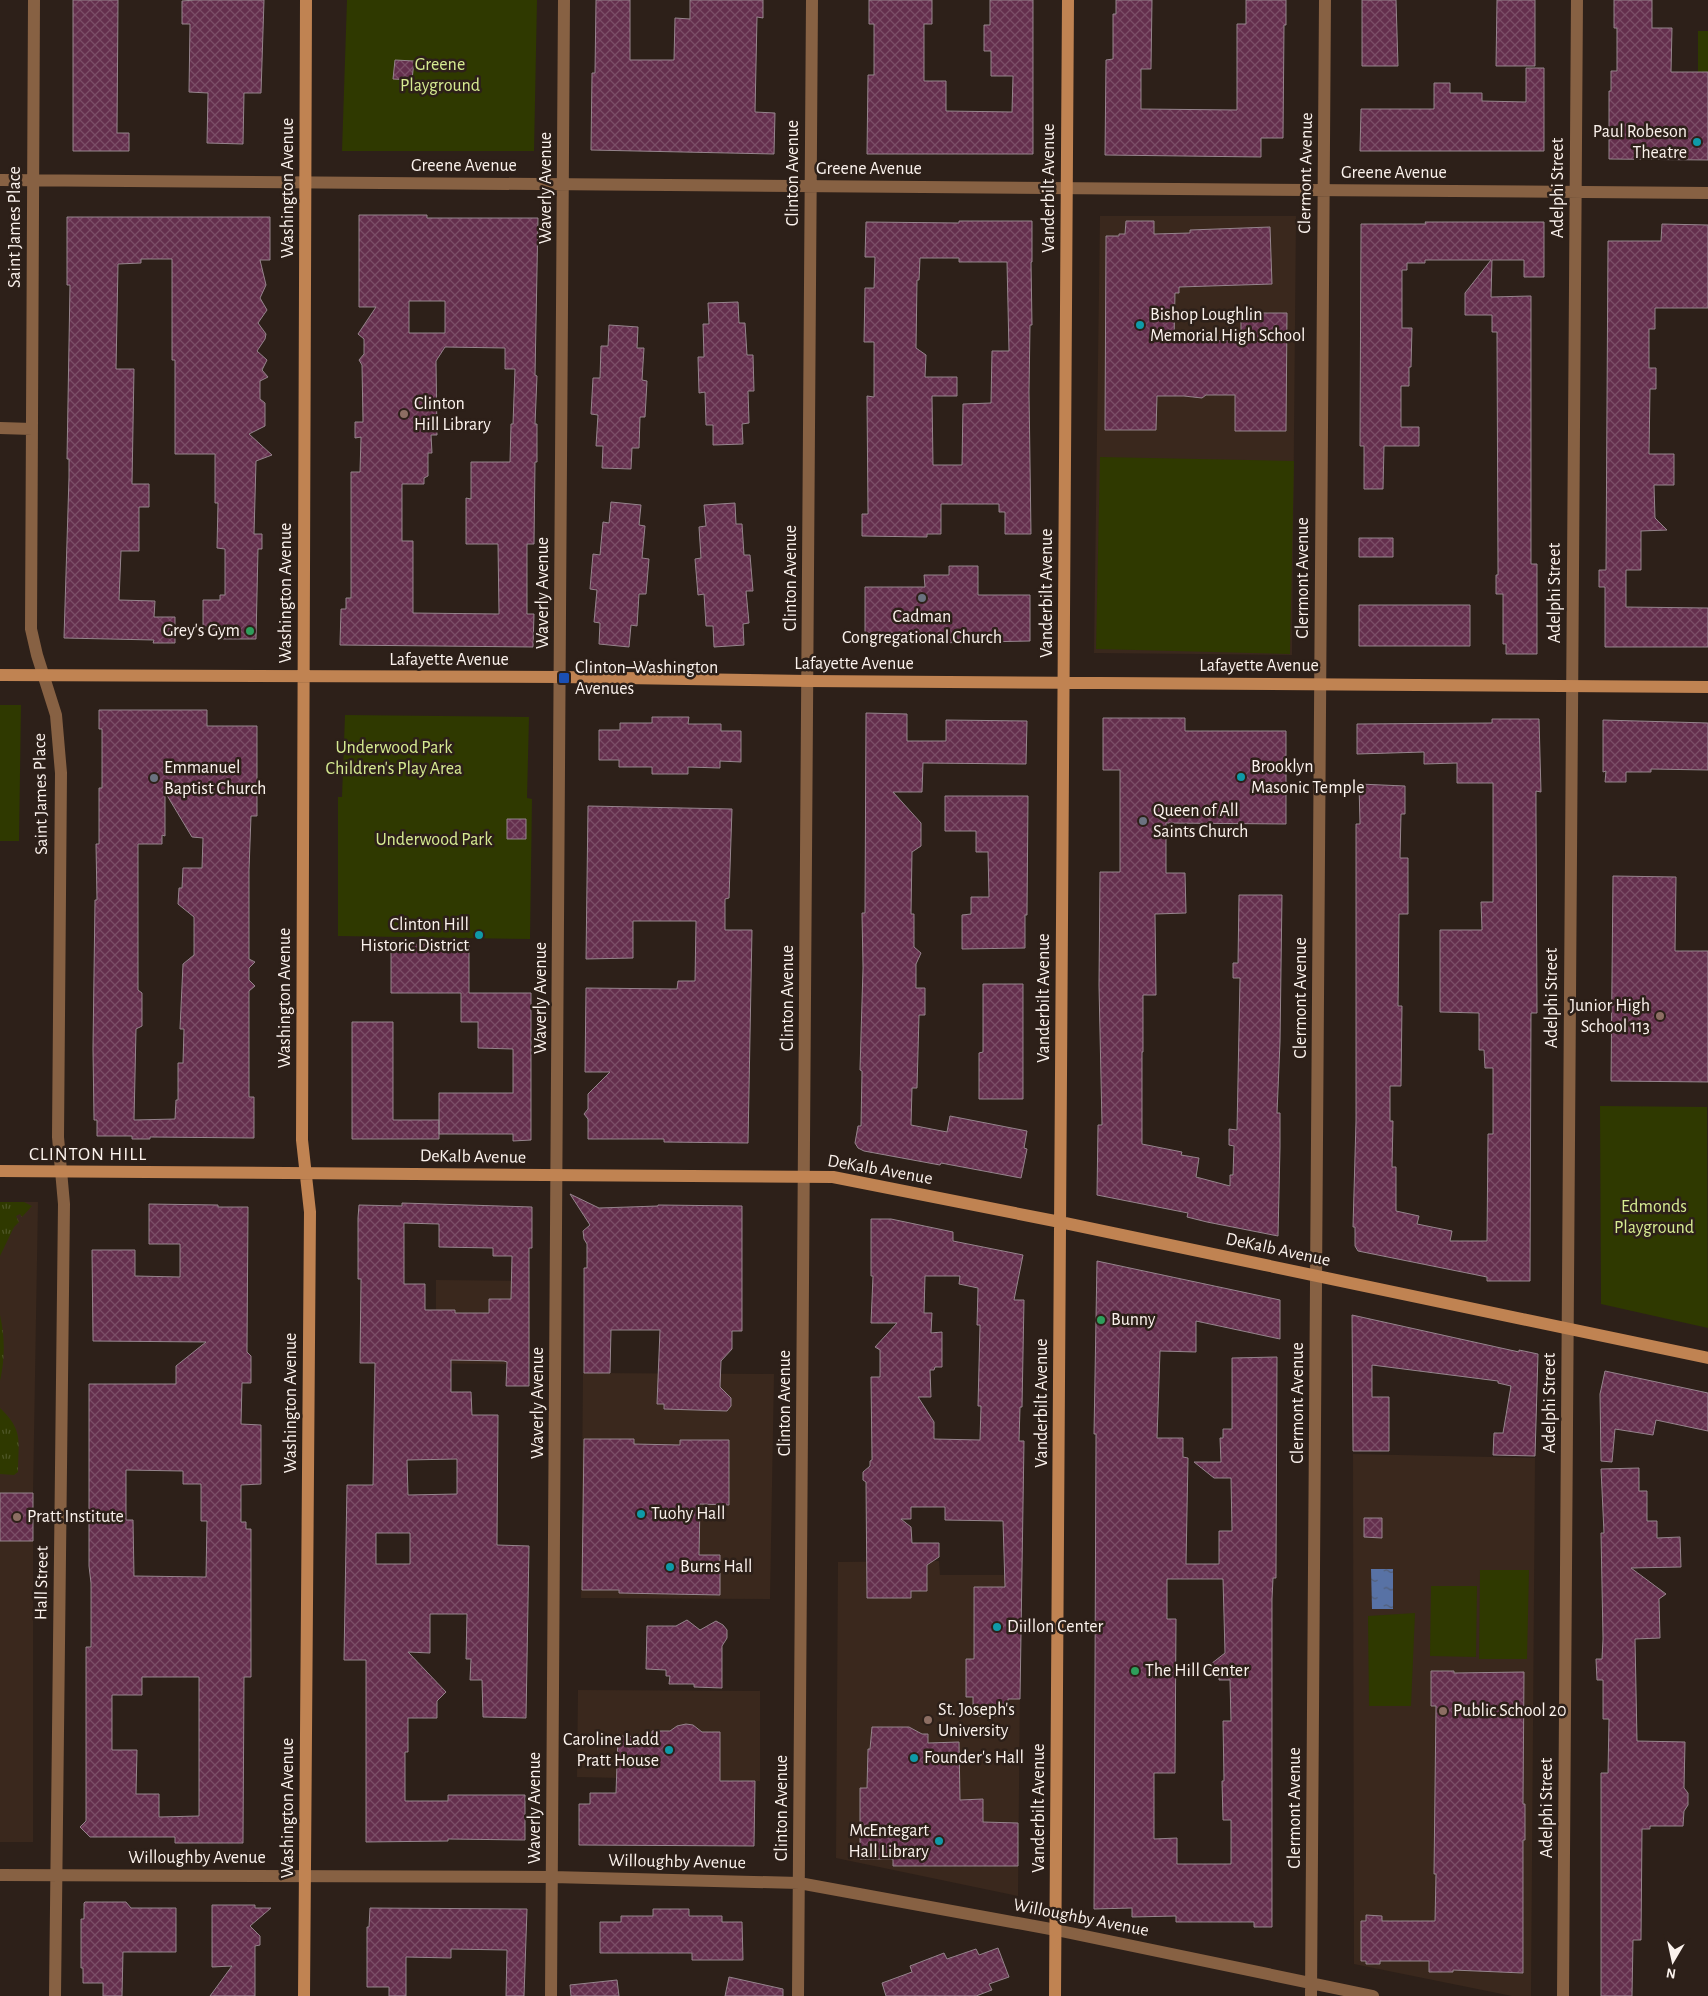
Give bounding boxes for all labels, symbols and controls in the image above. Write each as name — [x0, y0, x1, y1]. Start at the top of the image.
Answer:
park label: Greene Playground — [400, 56, 480, 95]
street label: Clermont Avenue — [1296, 112, 1316, 234]
street label: Washington Avenue — [279, 118, 297, 258]
street label: Clinton Avenue — [784, 120, 802, 226]
street label: Vanderbilt Avenue — [1040, 123, 1058, 253]
place label: Paul Robeson Theatre — [1593, 123, 1687, 162]
street label: Waverly Avenue — [537, 132, 555, 244]
marker: Paul Robeson Theatre — [1691, 136, 1703, 148]
street label: Adelphi Street — [1549, 138, 1567, 238]
street label: Greene Avenue — [411, 157, 517, 175]
street label: Greene Avenue — [816, 160, 922, 178]
street label: Greene Avenue — [1341, 164, 1447, 182]
street label: Saint James Place — [6, 166, 24, 288]
place label: Bishop Loughlin Memorial High School — [1150, 306, 1305, 345]
marker: Bishop Loughlin Memorial High School — [1134, 319, 1146, 331]
place label: Clinton Hill Library — [414, 395, 491, 434]
marker: Clinton Hill Library — [398, 408, 410, 420]
street label: Clermont Avenue — [1294, 517, 1312, 639]
street label: Washington Avenue — [277, 523, 295, 663]
street label: Clinton Avenue — [782, 525, 800, 631]
street label: Vanderbilt Avenue — [1038, 528, 1056, 658]
street label: Waverly Avenue — [534, 537, 552, 649]
street label: Adelphi Street — [1546, 543, 1564, 643]
marker: Cadman Congregational Church — [916, 592, 928, 604]
place label: Cadman Congregational Church — [842, 608, 1002, 647]
place label: Grey's Gym — [163, 622, 240, 640]
marker: Grey's Gym — [244, 625, 256, 637]
street label: Lafayette Avenue — [389, 651, 509, 669]
street label: Lafayette Avenue — [794, 655, 914, 673]
street label: Lafayette Avenue — [1199, 657, 1319, 675]
place label: Clinton–Washington Avenues — [575, 659, 718, 698]
marker: Clinton–Washington Avenues — [557, 671, 571, 685]
street label: Saint James Place — [31, 733, 51, 855]
park label: Underwood Park Children's Play Area — [326, 739, 462, 778]
place label: Brooklyn Masonic Temple — [1251, 758, 1364, 797]
place label: Emmanuel Baptist Church — [164, 759, 266, 798]
marker: Brooklyn Masonic Temple — [1235, 771, 1247, 783]
marker: Emmanuel Baptist Church — [148, 772, 160, 784]
place label: Queen of All Saints Church — [1153, 802, 1248, 841]
marker: Queen of All Saints Church — [1137, 815, 1149, 827]
park label: Underwood Park — [376, 831, 493, 849]
place label: Clinton Hill Historic District — [360, 916, 469, 955]
street label: Washington Avenue — [276, 928, 294, 1068]
marker: Clinton Hill Historic District — [473, 929, 485, 941]
street label: Vanderbilt Avenue — [1035, 933, 1053, 1063]
street label: Clermont Avenue — [1292, 937, 1310, 1059]
street label: Waverly Avenue — [532, 942, 550, 1054]
street label: Clinton Avenue — [779, 945, 797, 1051]
street label: Adelphi Street — [1543, 948, 1561, 1048]
place label: Junior High School 113 — [1570, 997, 1650, 1036]
marker: Junior High School 113 — [1654, 1010, 1666, 1022]
district label: CLINTON HILL — [29, 1145, 147, 1164]
street label: DeKalb Avenue — [420, 1147, 526, 1167]
street label: DeKalb Avenue — [826, 1152, 934, 1188]
park label: Edmonds Playground — [1614, 1198, 1694, 1237]
street label: DeKalb Avenue — [1224, 1230, 1332, 1270]
place label: Bunny — [1111, 1311, 1156, 1329]
marker: Bunny — [1095, 1314, 1107, 1326]
street label: Washington Avenue — [282, 1333, 300, 1473]
street label: Vanderbilt Avenue — [1033, 1338, 1051, 1468]
street label: Clermont Avenue — [1289, 1342, 1307, 1464]
street label: Waverly Avenue — [529, 1347, 547, 1459]
street label: Clinton Avenue — [776, 1350, 794, 1456]
street label: Adelphi Street — [1541, 1353, 1559, 1453]
place label: Tuohy Hall — [651, 1505, 725, 1523]
place label: Pratt Institute — [27, 1508, 124, 1526]
marker: Tuohy Hall — [635, 1508, 647, 1520]
marker: Pratt Institute — [11, 1511, 23, 1523]
street label: Hall Street — [32, 1545, 52, 1620]
place label: Burns Hall — [680, 1558, 753, 1576]
marker: Burns Hall — [664, 1561, 676, 1573]
place label: Diillon Center — [1007, 1618, 1104, 1636]
marker: Diillon Center — [991, 1621, 1003, 1633]
place label: The Hill Center — [1145, 1662, 1249, 1680]
marker: The Hill Center — [1129, 1665, 1141, 1677]
place label: St. Joseph's University — [938, 1701, 1015, 1740]
place label: Public School 20 — [1453, 1702, 1566, 1720]
marker: Public School 20 — [1437, 1705, 1449, 1717]
marker: St. Joseph's University — [922, 1714, 934, 1726]
place label: Caroline Ladd Pratt House — [563, 1731, 659, 1770]
street label: Washington Avenue — [279, 1738, 297, 1878]
street label: Vanderbilt Avenue — [1030, 1743, 1048, 1873]
marker: Caroline Ladd Pratt House — [663, 1744, 675, 1756]
street label: Clermont Avenue — [1286, 1747, 1304, 1869]
place label: Founder's Hall — [924, 1749, 1024, 1767]
street label: Waverly Avenue — [526, 1752, 544, 1864]
marker: Founder's Hall — [908, 1752, 920, 1764]
street label: Clinton Avenue — [773, 1755, 791, 1861]
street label: Adelphi Street — [1538, 1758, 1556, 1858]
place label: McEntegart Hall Library — [848, 1822, 929, 1861]
marker: McEntegart Hall Library — [933, 1835, 945, 1847]
street label: Willoughby Avenue — [128, 1849, 266, 1867]
street label: Willoughby Avenue — [608, 1852, 746, 1872]
street label: Willoughby Avenue — [1012, 1896, 1150, 1940]
north arrow — [1648, 1936, 1698, 1986]
text: N — [1665, 1965, 1677, 1981]

